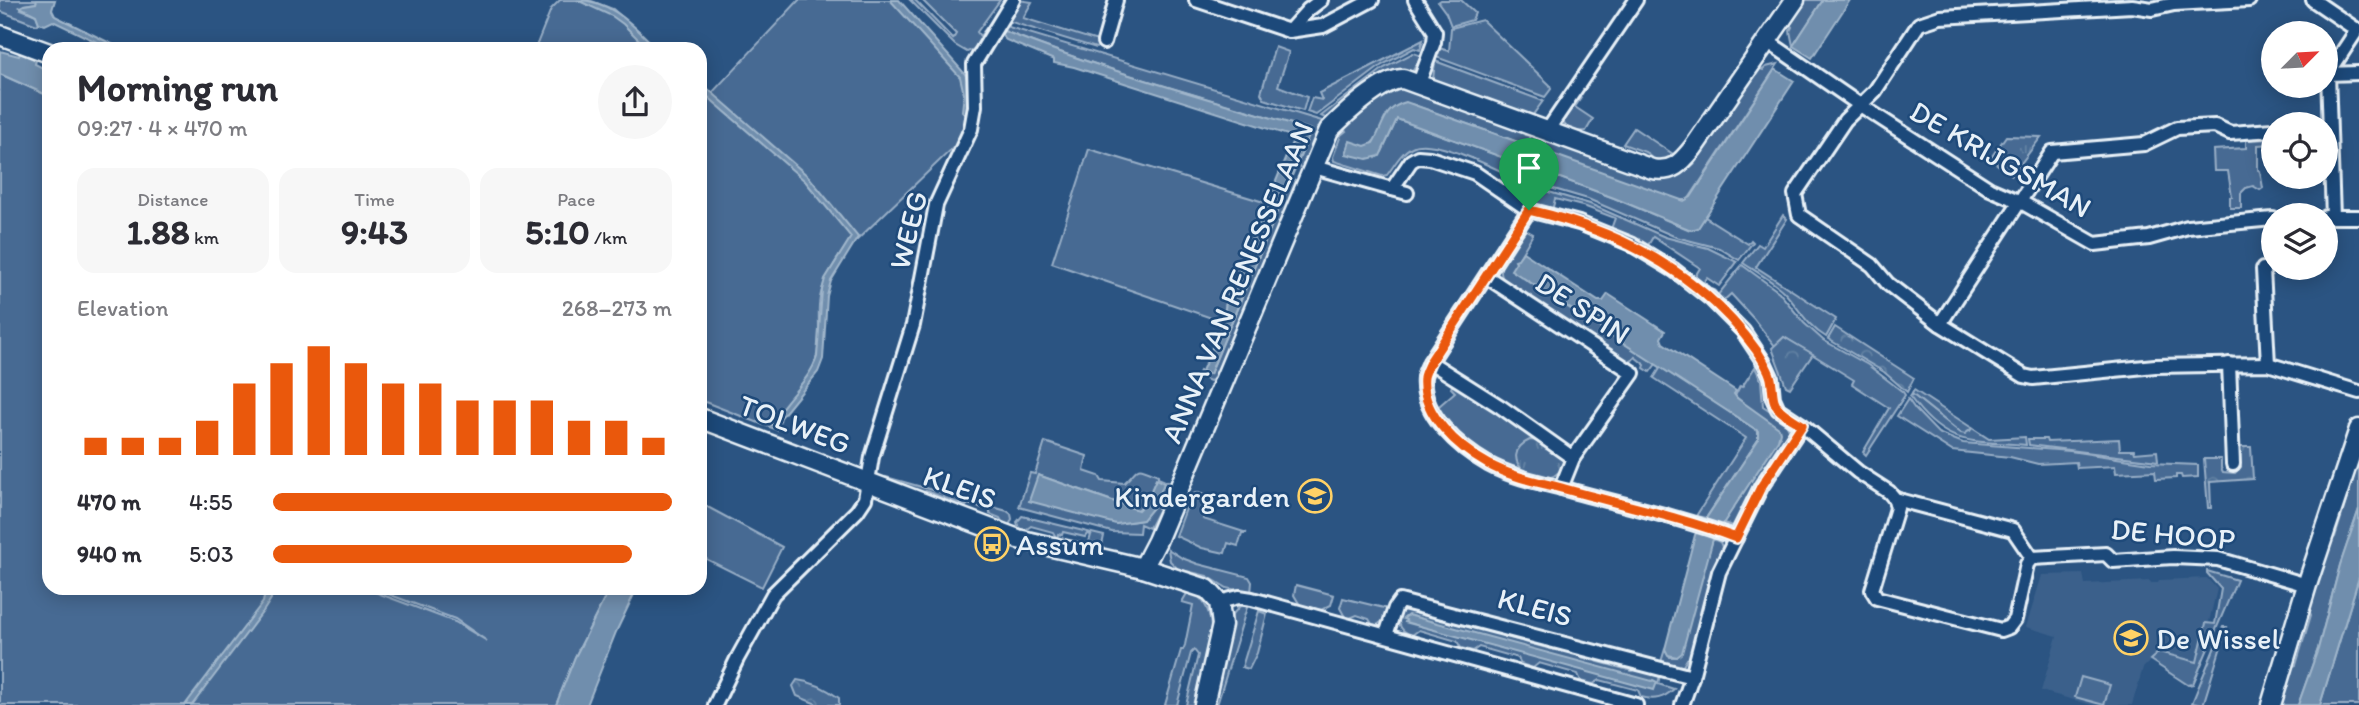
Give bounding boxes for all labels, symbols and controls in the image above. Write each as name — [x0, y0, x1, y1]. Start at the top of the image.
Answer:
north arrow — [2261, 21, 2338, 98]
map controls — [2261, 21, 2338, 280]
text: Morning run — [77, 65, 278, 111]
button: share — [598, 65, 672, 139]
street label: DE KRIJGSMAN — [1904, 92, 2098, 226]
button: locate — [2261, 112, 2338, 189]
text: 09:27 · 4 × 470 m — [77, 114, 248, 142]
street label: ANNA VAN RENESSELAAN — [1152, 116, 1322, 448]
pin — [1499, 138, 1559, 210]
icon: arrive — [1510, 149, 1548, 187]
street label: WEEG — [880, 187, 936, 273]
text: Distance — [137, 188, 208, 211]
text: Time — [354, 188, 395, 211]
text: Pace — [557, 188, 595, 211]
button: layers — [2261, 203, 2338, 280]
text: 1.88 — [127, 211, 190, 253]
text: 9:43 — [341, 211, 408, 253]
text: 5:10 — [525, 211, 590, 253]
text: km — [190, 226, 219, 249]
text: /km — [590, 226, 627, 249]
street label: DE SPIN — [1529, 264, 1637, 352]
text: Elevation — [77, 294, 168, 322]
text: 268–273 m — [562, 294, 672, 322]
street label: TOLWEG — [734, 386, 856, 462]
street label: KLEIS — [918, 457, 1002, 517]
school or university icon: Kindergarden — [1296, 477, 1334, 515]
place label: Kindergarden — [1114, 478, 1290, 515]
text: 470 m — [77, 488, 141, 516]
text: 4:55 — [189, 488, 233, 516]
street label: DE HOOP — [2109, 510, 2237, 558]
bus stop icon: Assum — [973, 525, 1011, 563]
place label: Assum — [1016, 526, 1104, 563]
text: 940 m — [77, 540, 142, 568]
text: 5:03 — [189, 540, 233, 568]
street label: KLEIS — [1494, 579, 1576, 635]
school or university icon: De Wissel — [2112, 619, 2150, 657]
place label: De Wissel — [2156, 620, 2280, 657]

